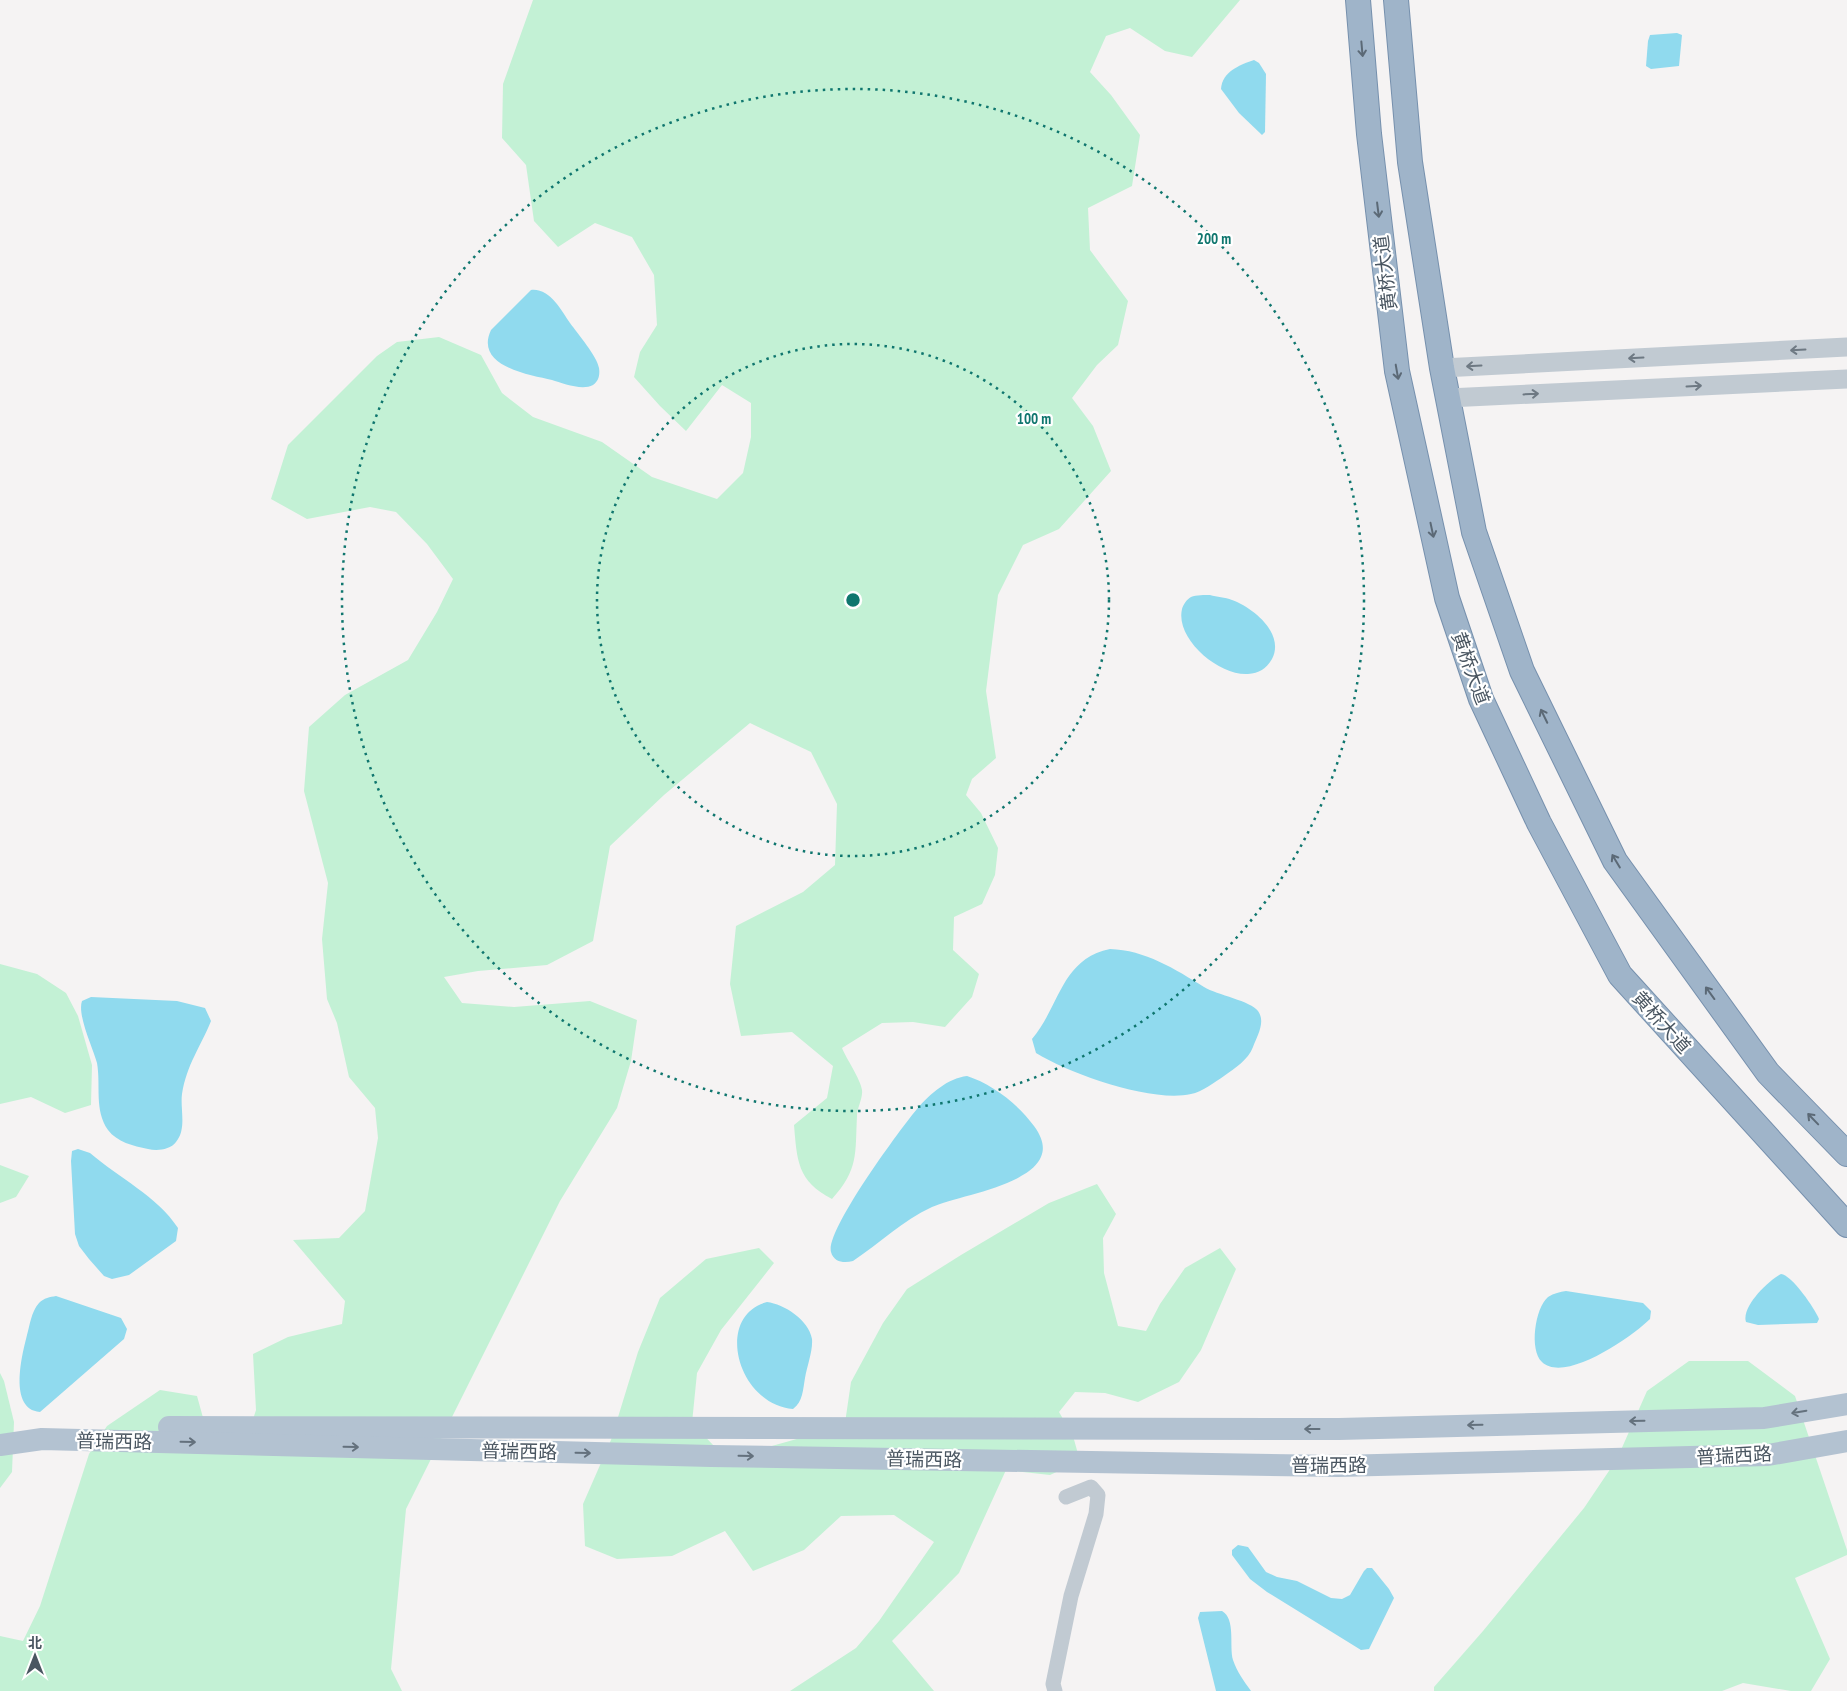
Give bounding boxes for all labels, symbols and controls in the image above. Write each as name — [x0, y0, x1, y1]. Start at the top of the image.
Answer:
one-way arrow — [1357, 40, 1367, 56]
one-way arrow — [1373, 202, 1383, 218]
text: 200 m — [1197, 229, 1231, 248]
street label: 黄桥大道 — [1368, 234, 1402, 312]
one-way arrow — [1791, 345, 1807, 354]
one-way arrow — [1628, 353, 1644, 362]
one-way arrow — [1466, 361, 1482, 371]
one-way arrow — [1393, 363, 1403, 379]
one-way arrow — [1685, 382, 1701, 391]
one-way arrow — [1523, 390, 1539, 399]
text: 100 m — [1017, 409, 1051, 428]
one-way arrow — [1428, 522, 1437, 538]
centre of rings — [844, 591, 862, 609]
street label: 黄桥大道 — [1447, 628, 1495, 708]
one-way arrow — [1539, 708, 1549, 723]
one-way arrow — [1610, 855, 1620, 869]
street label: 黄桥大道 — [1628, 986, 1696, 1058]
one-way arrow — [1705, 987, 1716, 1000]
one-way arrow — [1807, 1113, 1819, 1125]
one-way arrow — [1791, 1408, 1807, 1418]
one-way arrow — [1629, 1416, 1646, 1426]
one-way arrow — [1467, 1421, 1483, 1430]
one-way arrow — [1304, 1424, 1320, 1434]
street label: 普瑞西路 — [76, 1428, 152, 1454]
one-way arrow — [180, 1438, 196, 1447]
street label: 普瑞西路 — [481, 1438, 557, 1464]
street label: 普瑞西路 — [1695, 1441, 1773, 1469]
one-way arrow — [342, 1442, 358, 1451]
street label: 普瑞西路 — [886, 1446, 962, 1472]
one-way arrow — [575, 1448, 591, 1457]
one-way arrow — [737, 1452, 753, 1461]
street label: 普瑞西路 — [1291, 1453, 1367, 1477]
north arrow — [10, 1631, 60, 1681]
text: 北 — [28, 1634, 42, 1652]

